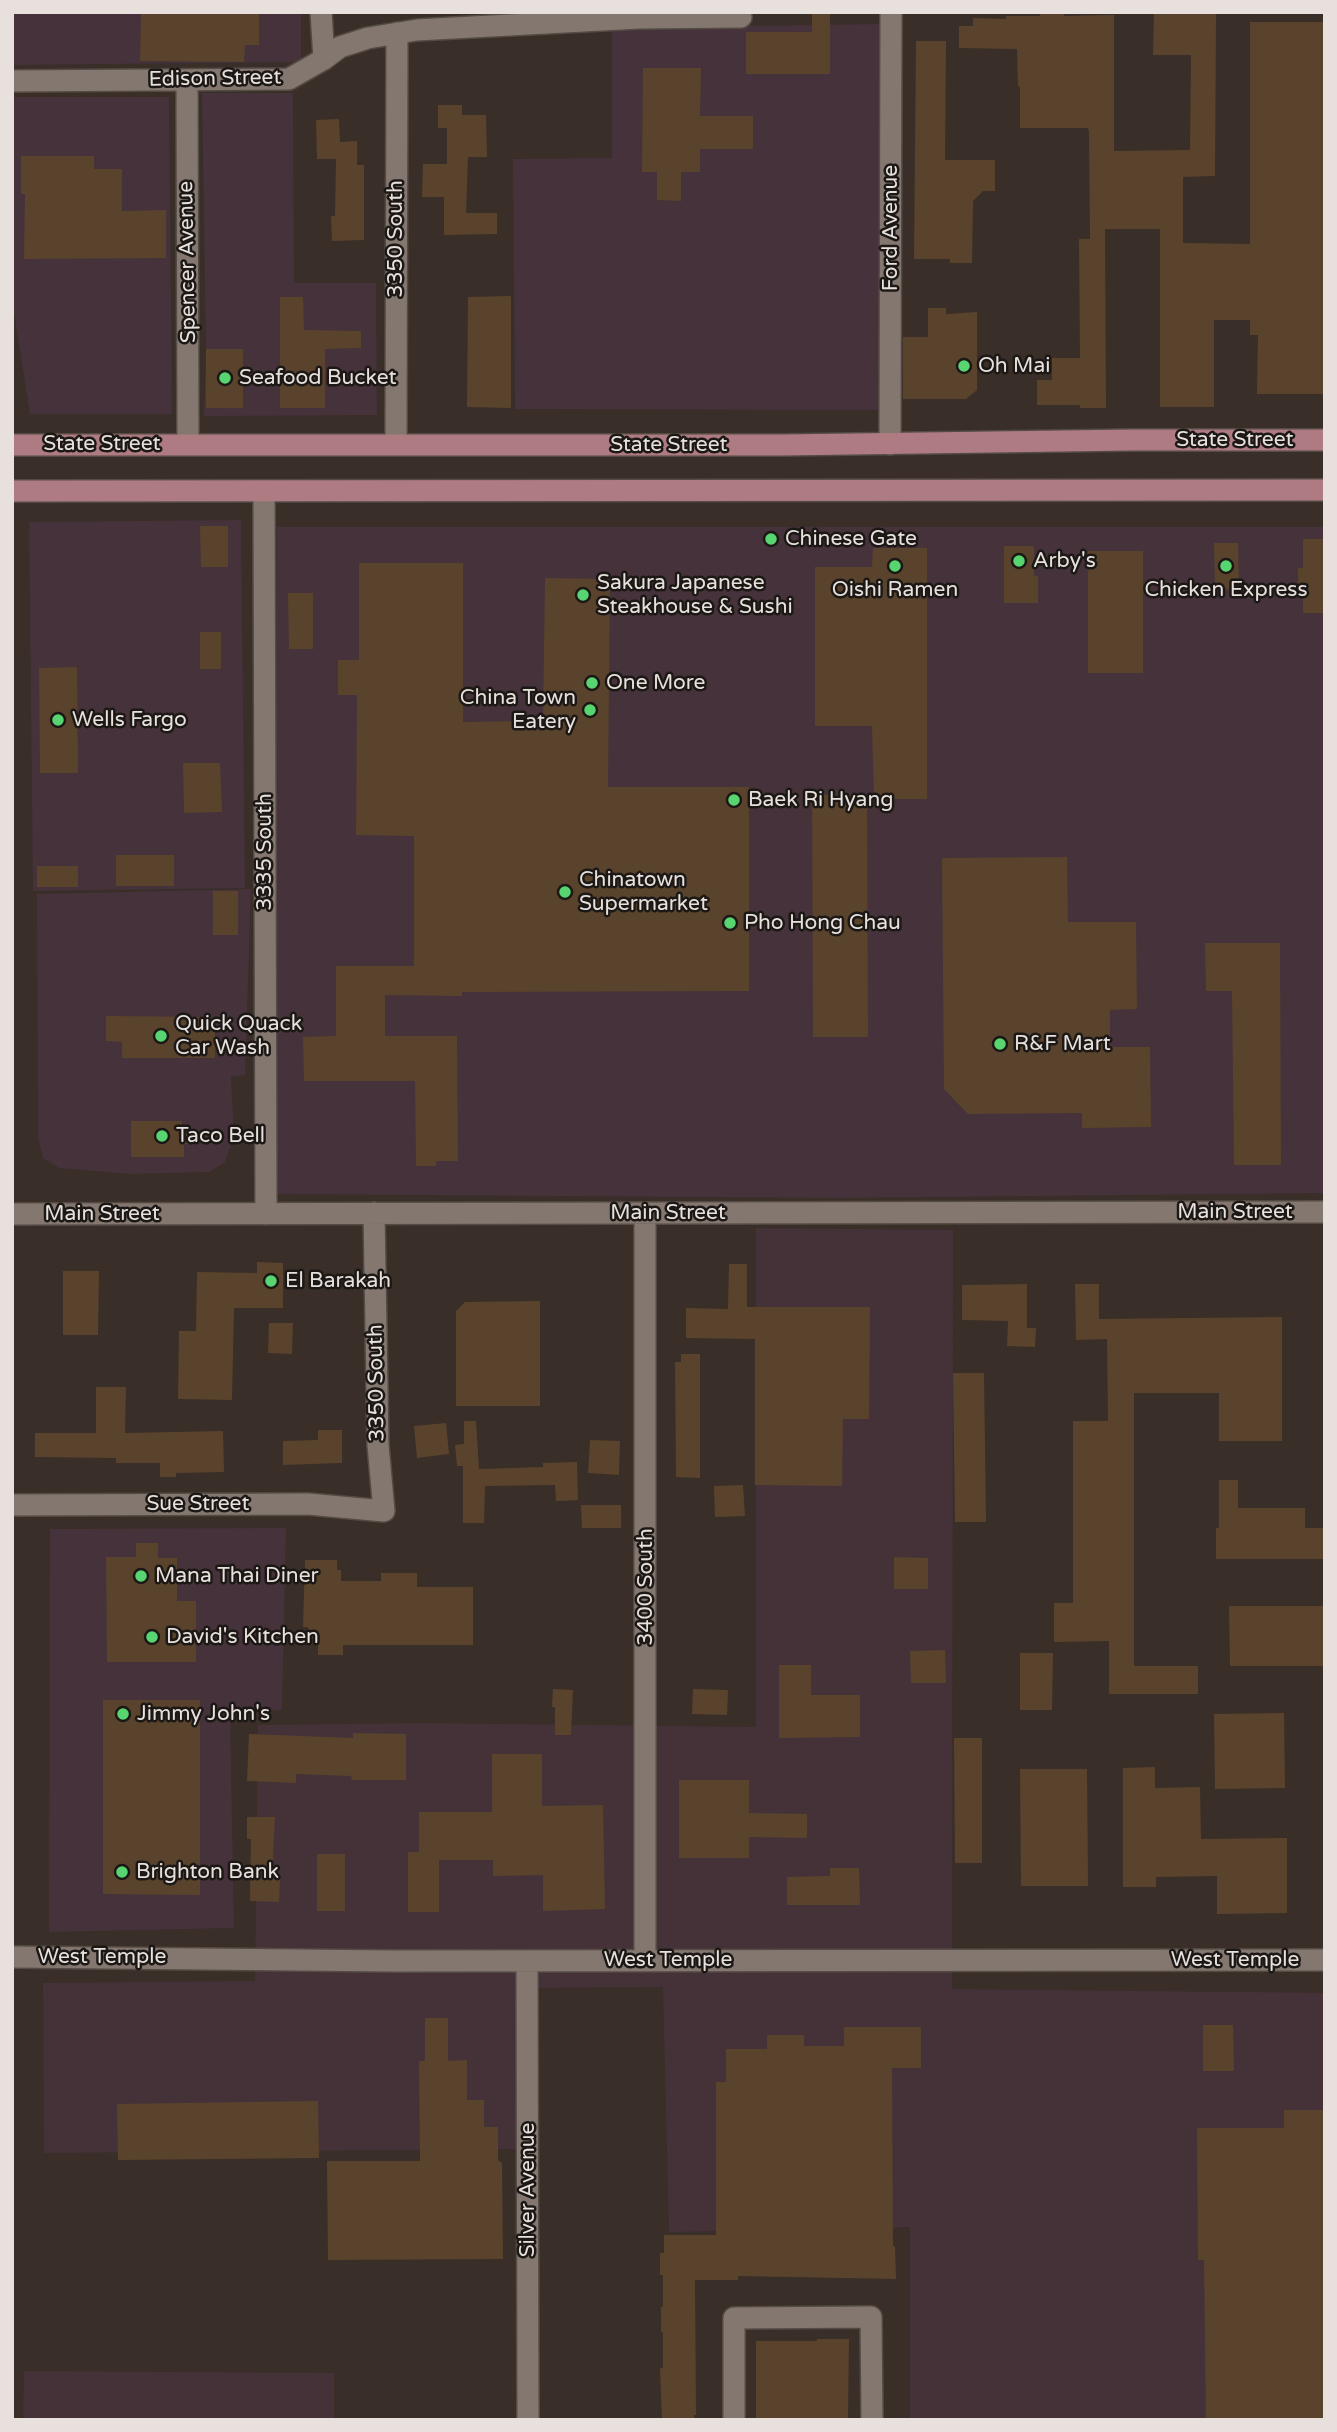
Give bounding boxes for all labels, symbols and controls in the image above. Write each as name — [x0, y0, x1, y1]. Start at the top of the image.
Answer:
street label: Edison Street — [148, 65, 282, 93]
street label: Ford Avenue — [878, 165, 904, 291]
street label: 3350 South — [383, 180, 409, 298]
street label: Spencer Avenue — [174, 181, 202, 343]
place label: Oh Mai — [978, 353, 1050, 379]
marker: Oh Mai — [956, 358, 972, 374]
place label: Seafood Bucket — [239, 365, 397, 391]
marker: Seafood Bucket — [217, 370, 233, 386]
street label: State Street — [1176, 427, 1294, 453]
street label: State Street — [43, 431, 161, 457]
street label: State Street — [610, 432, 728, 458]
place label: Chinese Gate — [785, 526, 917, 552]
marker: Chinese Gate — [763, 531, 779, 547]
place label: Arby's — [1033, 548, 1096, 574]
marker: Arby's — [1011, 553, 1027, 569]
marker: Oishi Ramen — [887, 558, 903, 574]
marker: Chicken Express — [1218, 558, 1234, 574]
place label: Sakura Japanese Steakhouse & Sushi — [597, 570, 793, 620]
place label: Oishi Ramen — [832, 577, 958, 603]
place label: Chicken Express — [1145, 577, 1307, 603]
marker: Sakura Japanese Steakhouse & Sushi — [575, 587, 591, 603]
place label: One More — [606, 670, 705, 696]
marker: One More — [584, 675, 600, 691]
place label: China Town Eatery — [460, 685, 576, 735]
marker: China Town Eatery — [582, 702, 598, 718]
place label: Wells Fargo — [72, 707, 187, 733]
marker: Wells Fargo — [50, 712, 66, 728]
place label: Baek Ri Hyang — [748, 787, 893, 813]
marker: Baek Ri Hyang — [726, 792, 742, 808]
street label: 3335 South — [252, 793, 278, 911]
place label: Chinatown Supermarket — [579, 867, 708, 917]
marker: Chinatown Supermarket — [557, 884, 573, 900]
place label: Pho Hong Chau — [744, 910, 901, 936]
marker: Pho Hong Chau — [722, 915, 738, 931]
place label: Quick Quack Car Wash — [175, 1011, 302, 1061]
marker: Quick Quack Car Wash — [153, 1028, 169, 1044]
place label: R&F Mart — [1014, 1031, 1111, 1057]
marker: R&F Mart — [992, 1036, 1008, 1052]
place label: Taco Bell — [176, 1123, 265, 1149]
marker: Taco Bell — [154, 1128, 170, 1144]
street label: Main Street — [1177, 1199, 1293, 1225]
street label: Main Street — [610, 1200, 726, 1226]
street label: Main Street — [44, 1201, 160, 1227]
place label: El Barakah — [285, 1268, 391, 1294]
marker: El Barakah — [263, 1273, 279, 1289]
street label: 3350 South — [363, 1324, 391, 1442]
street label: Sue Street — [147, 1491, 249, 1517]
street label: 3400 South — [633, 1528, 659, 1646]
place label: Mana Thai Diner — [155, 1563, 319, 1589]
marker: Mana Thai Diner — [133, 1568, 149, 1584]
place label: David's Kitchen — [166, 1624, 319, 1650]
marker: David's Kitchen — [144, 1629, 160, 1645]
place label: Jimmy John's — [137, 1701, 270, 1727]
marker: Jimmy John's — [115, 1706, 131, 1722]
place label: Brighton Bank — [136, 1859, 279, 1885]
marker: Brighton Bank — [114, 1864, 130, 1880]
street label: West Temple — [38, 1944, 166, 1970]
street label: West Temple — [604, 1947, 732, 1973]
street label: West Temple — [1171, 1947, 1299, 1973]
street label: Silver Avenue — [515, 2123, 541, 2257]

